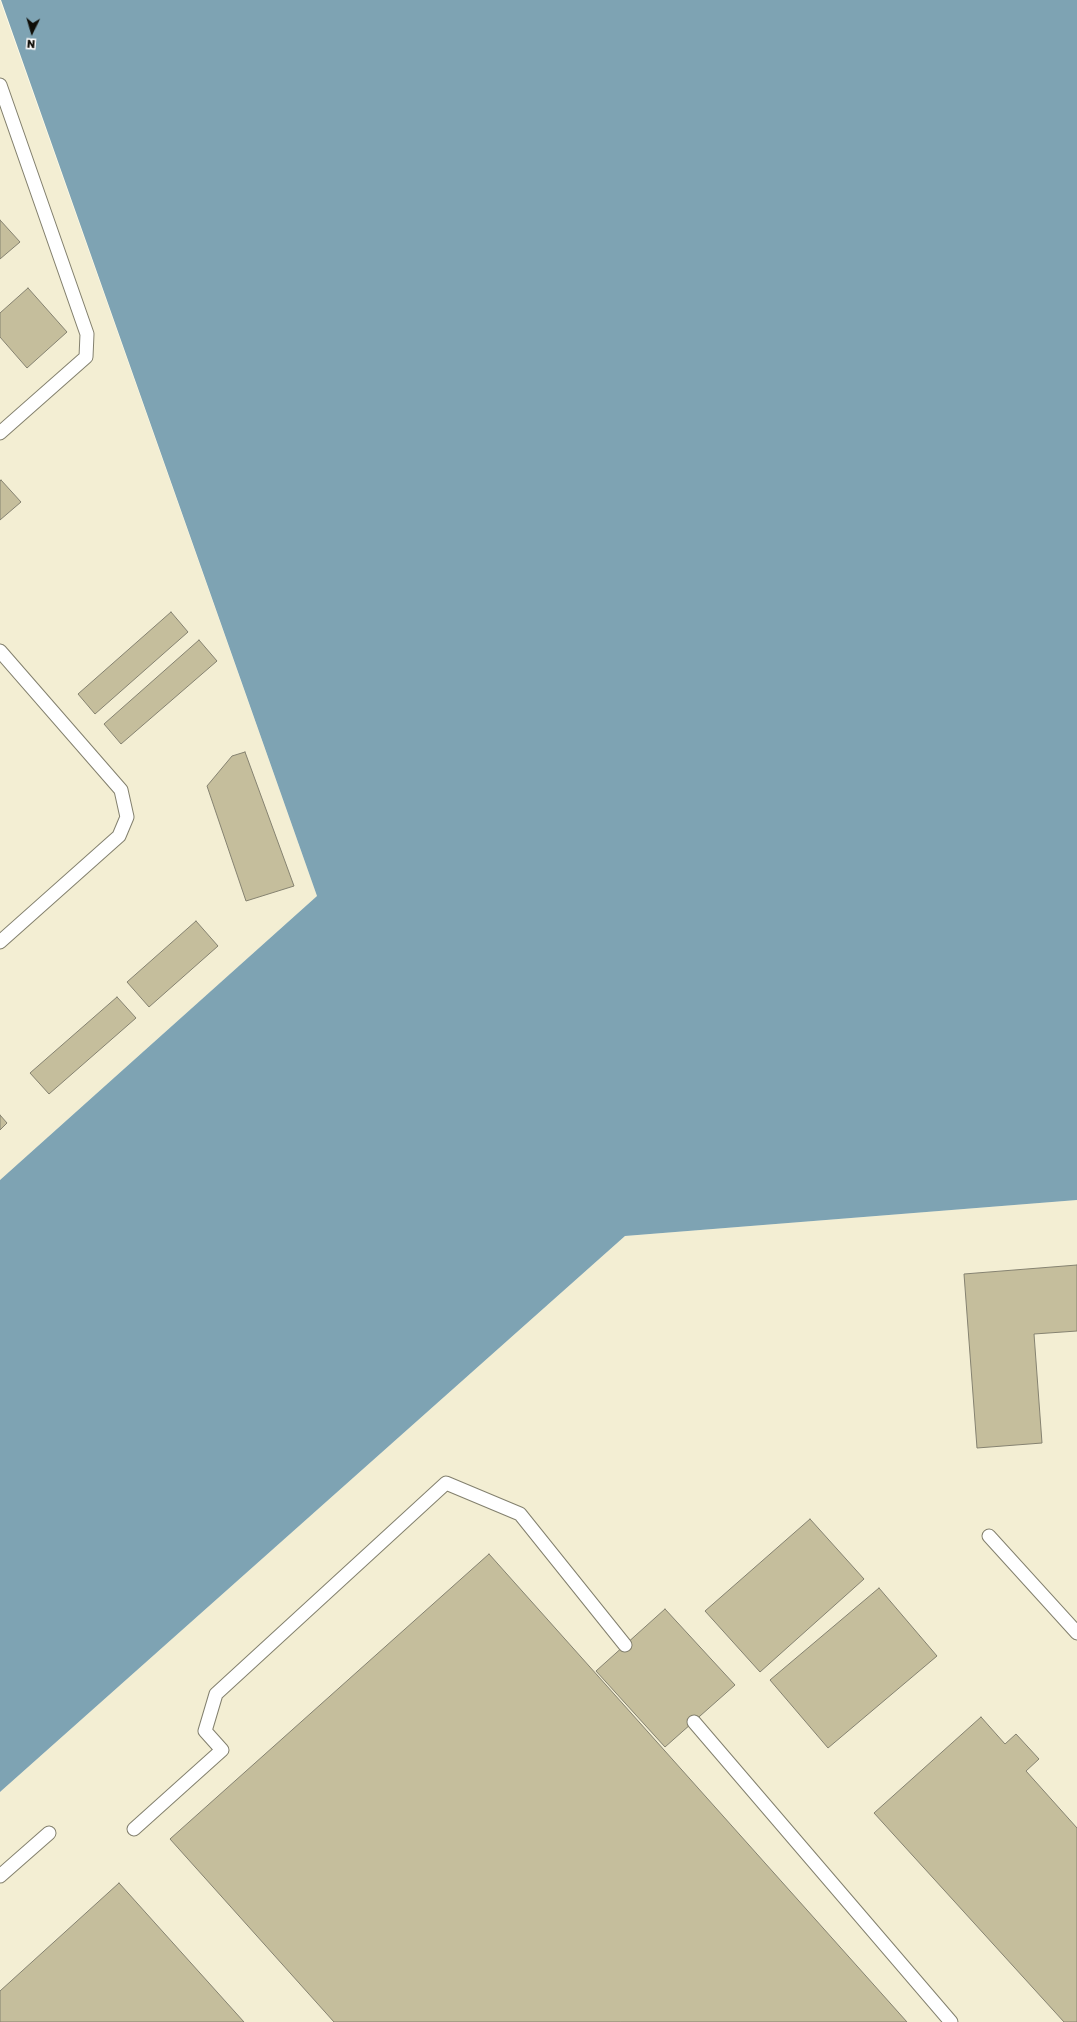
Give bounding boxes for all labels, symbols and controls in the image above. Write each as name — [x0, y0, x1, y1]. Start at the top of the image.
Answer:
north arrow — [12, 12, 52, 52]
text: N — [26, 38, 36, 51]

